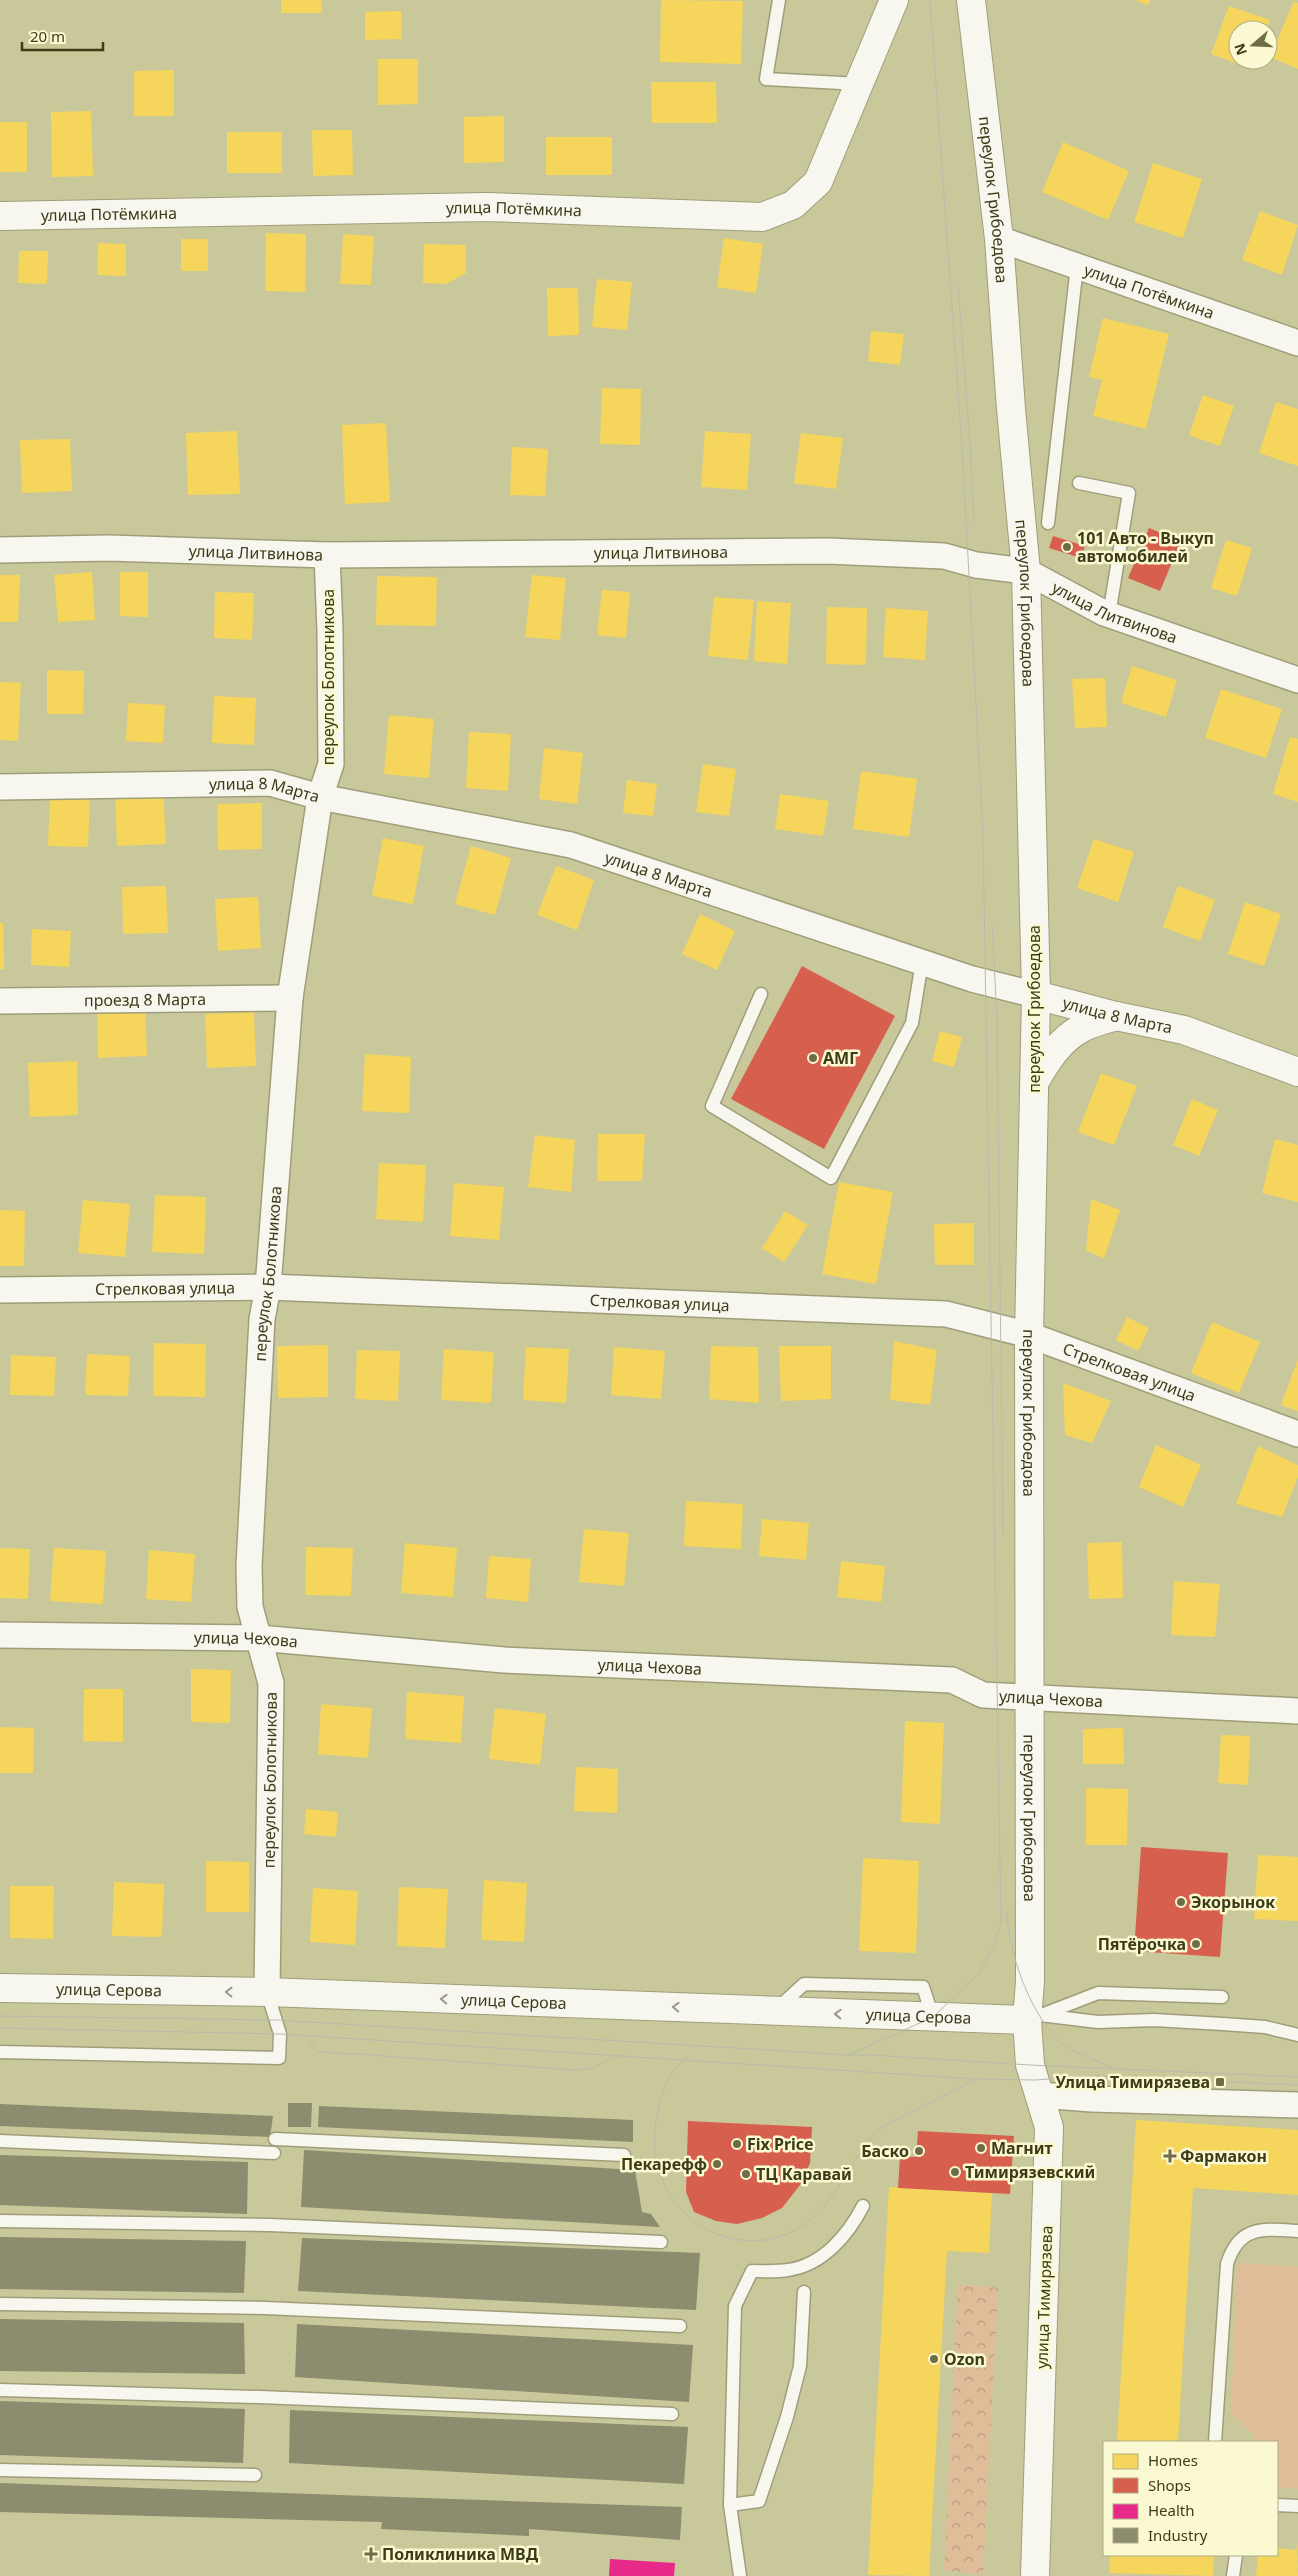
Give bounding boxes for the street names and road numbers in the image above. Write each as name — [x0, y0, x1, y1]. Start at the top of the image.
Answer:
street label: переулок Грибоедова — [974, 115, 1013, 284]
street label: улица Потёмкина — [446, 196, 582, 221]
street label: улица Потёмкина — [41, 202, 177, 226]
street label: улица Потёмкина — [1081, 258, 1217, 324]
street label: переулок Грибоедова — [1010, 519, 1040, 687]
street label: улица Литвинова — [188, 540, 323, 566]
street label: улица Литвинова — [594, 541, 728, 564]
street label: улица Литвинова — [1048, 576, 1180, 648]
street label: переулок Болотникова — [317, 589, 339, 765]
street label: улица 8 Марта — [209, 772, 322, 807]
street label: улица 8 Марта — [602, 846, 715, 903]
street label: переулок Грибоедова — [1023, 925, 1045, 1093]
street label: проезд 8 Марта — [84, 988, 206, 1011]
street label: улица 8 Марта — [1060, 991, 1174, 1038]
street label: переулок Болотникова — [249, 1185, 287, 1362]
street label: Стрелковая улица — [95, 1276, 235, 1300]
street label: Стрелковая улица — [589, 1289, 730, 1316]
street label: переулок Грибоедова — [1018, 1329, 1040, 1497]
street label: Стрелковая улица — [1060, 1337, 1199, 1406]
street label: улица Чехова — [194, 1626, 299, 1652]
street label: улица Чехова — [597, 1653, 702, 1680]
street label: улица Чехова — [998, 1685, 1104, 1712]
street label: переулок Болотникова — [258, 1692, 282, 1868]
street label: переулок Грибоедова — [1019, 1734, 1041, 1902]
street label: улица Серова — [56, 1978, 162, 2001]
street label: улица Серова — [461, 1988, 567, 2014]
street label: улица Серова — [865, 2003, 972, 2029]
street label: улица Тимирязева — [1031, 2225, 1057, 2369]

